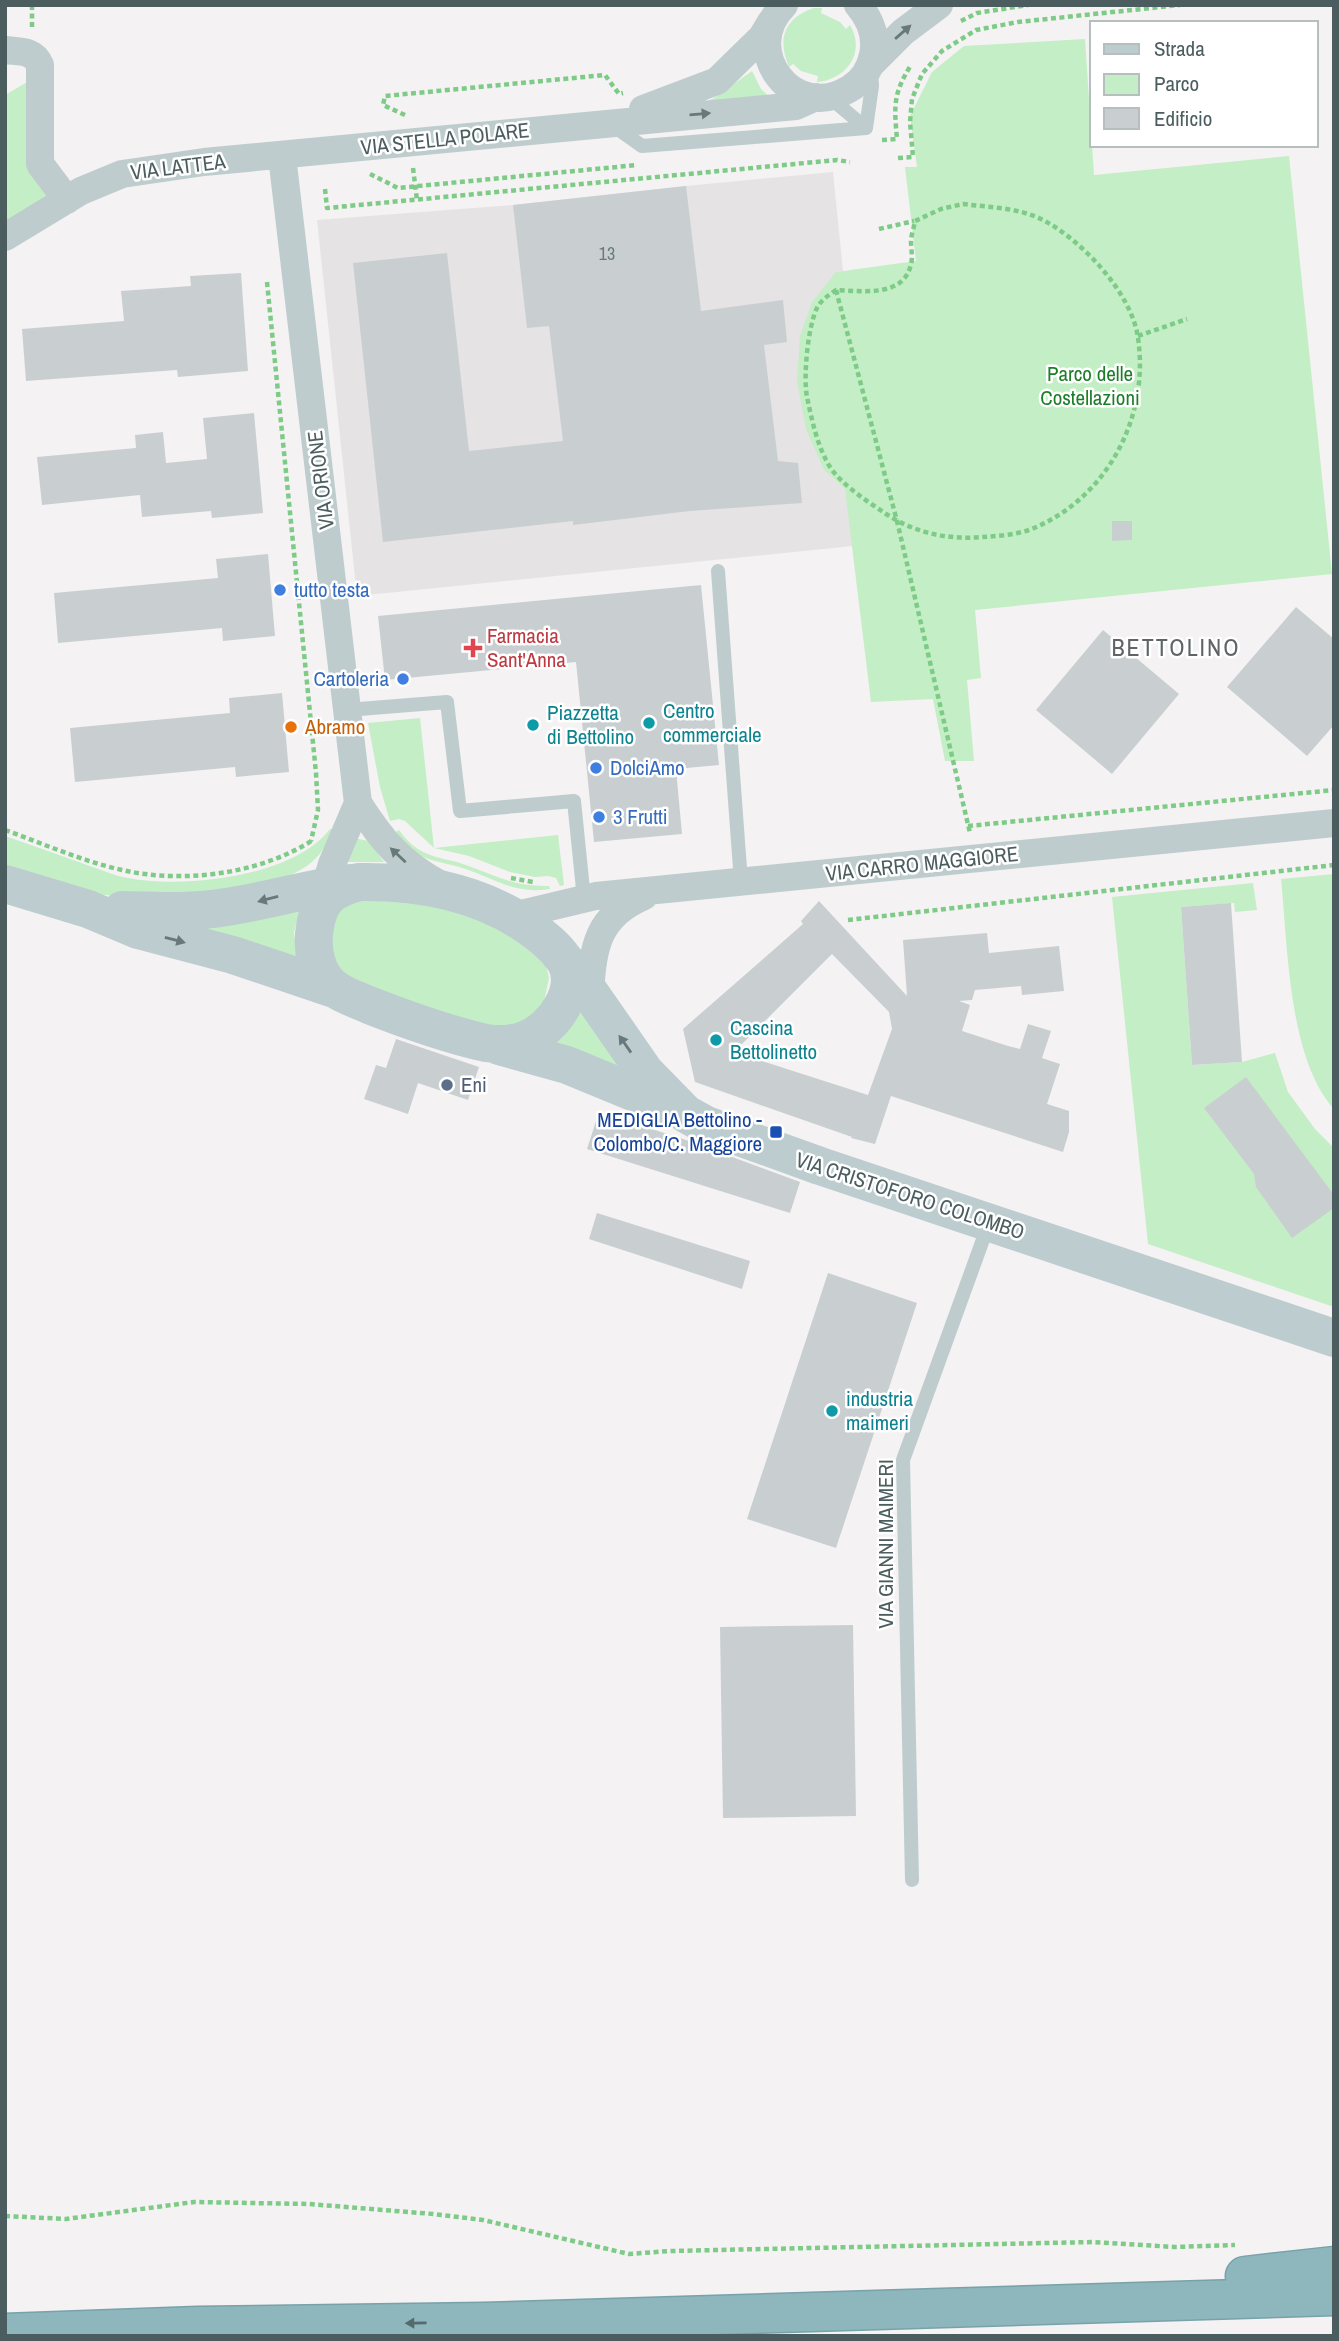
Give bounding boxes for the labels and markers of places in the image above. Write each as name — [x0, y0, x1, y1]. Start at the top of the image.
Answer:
place label: tutto testa — [294, 575, 370, 604]
marker: tutto testa — [272, 582, 288, 598]
place label: Farmacia Sant'Anna — [487, 621, 566, 674]
marker: Farmacia Sant'Anna — [465, 640, 481, 656]
place label: Cartoleria — [313, 664, 389, 693]
marker: Cartoleria — [395, 671, 411, 687]
place label: Centro commerciale — [663, 696, 762, 749]
place label: Piazzetta di Bettolino — [547, 698, 634, 751]
place label: Abramo — [304, 712, 365, 741]
marker: Centro commerciale — [641, 715, 657, 731]
marker: Piazzetta di Bettolino — [525, 717, 541, 733]
marker: Abramo — [283, 719, 299, 735]
place label: DolciAmo — [610, 753, 685, 782]
marker: DolciAmo — [588, 760, 604, 776]
place label: 3 Frutti — [613, 802, 668, 831]
marker: 3 Frutti — [591, 809, 607, 825]
place label: Cascina Bettolinetto — [730, 1013, 817, 1066]
marker: Cascina Bettolinetto — [708, 1032, 724, 1048]
place label: Eni — [461, 1070, 487, 1099]
marker: Eni — [439, 1077, 455, 1093]
place label: MEDIGLIA Bettolino - Colombo/C. Maggiore — [594, 1105, 762, 1158]
marker: MEDIGLIA Bettolino - Colombo/C. Maggiore — [768, 1124, 784, 1140]
place label: industria maimeri — [846, 1384, 913, 1437]
marker: industria maimeri — [824, 1403, 840, 1419]

